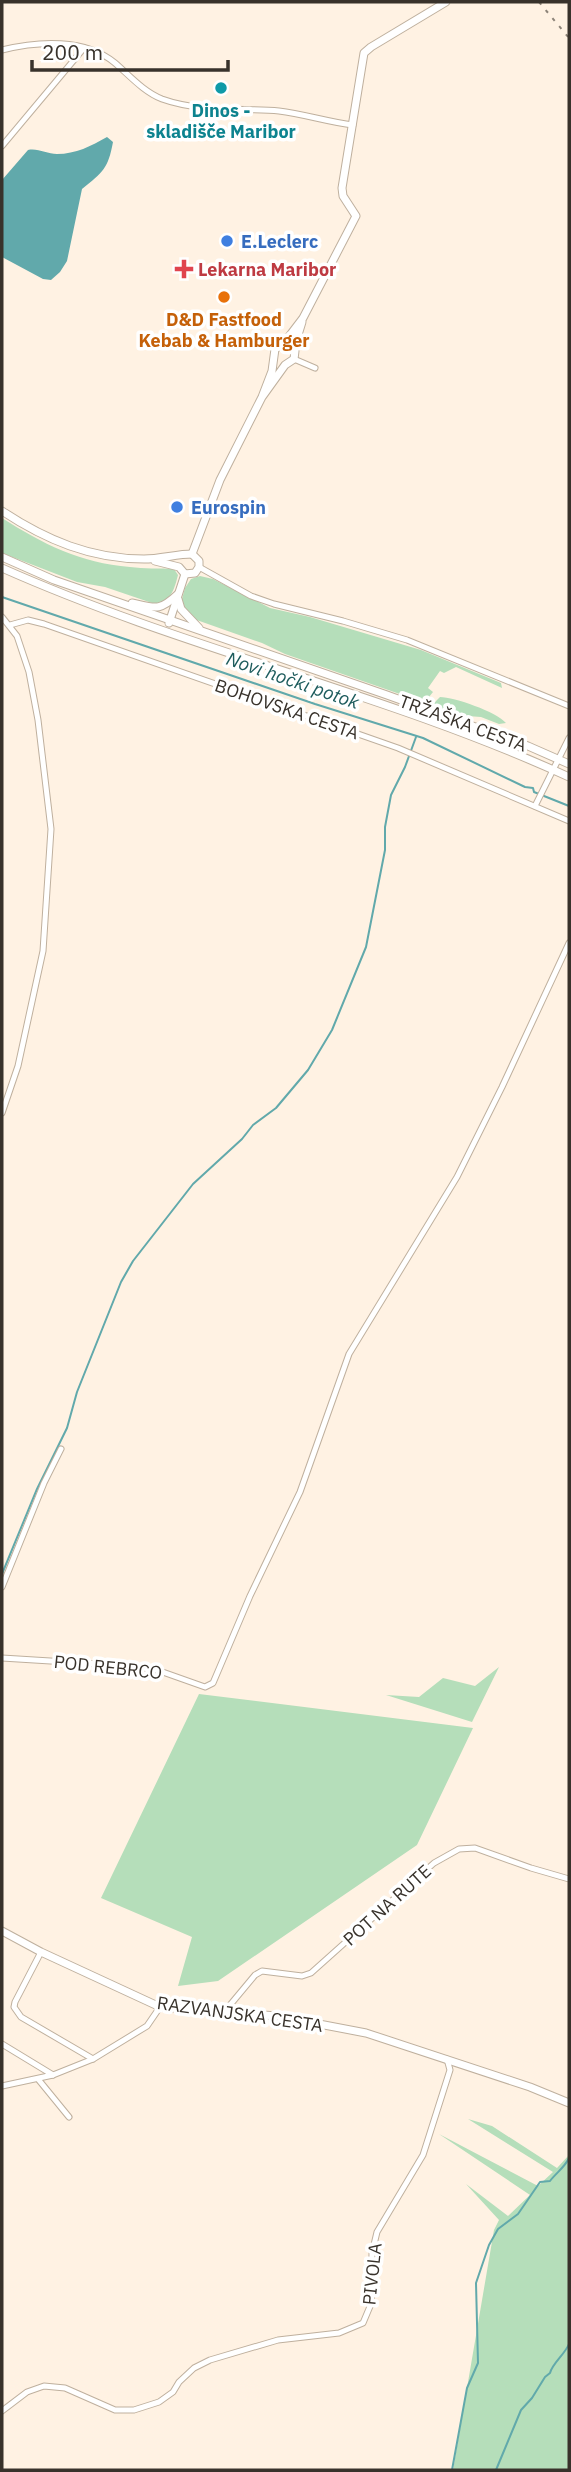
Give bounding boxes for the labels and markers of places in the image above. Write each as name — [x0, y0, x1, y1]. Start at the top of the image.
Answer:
marker: Dinos - skladišče Maribor — [213, 80, 229, 96]
place label: Dinos - skladišče Maribor — [146, 99, 296, 143]
place label: E.Leclerc — [241, 230, 318, 253]
marker: E.Leclerc — [219, 233, 235, 249]
place label: Lekarna Maribor — [198, 258, 336, 281]
marker: Lekarna Maribor — [176, 261, 192, 277]
marker: D&D Fastfood Kebab & Hamburger — [216, 289, 232, 305]
place label: D&D Fastfood Kebab & Hamburger — [138, 308, 310, 352]
place label: Eurospin — [191, 496, 266, 519]
marker: Eurospin — [169, 499, 185, 515]

